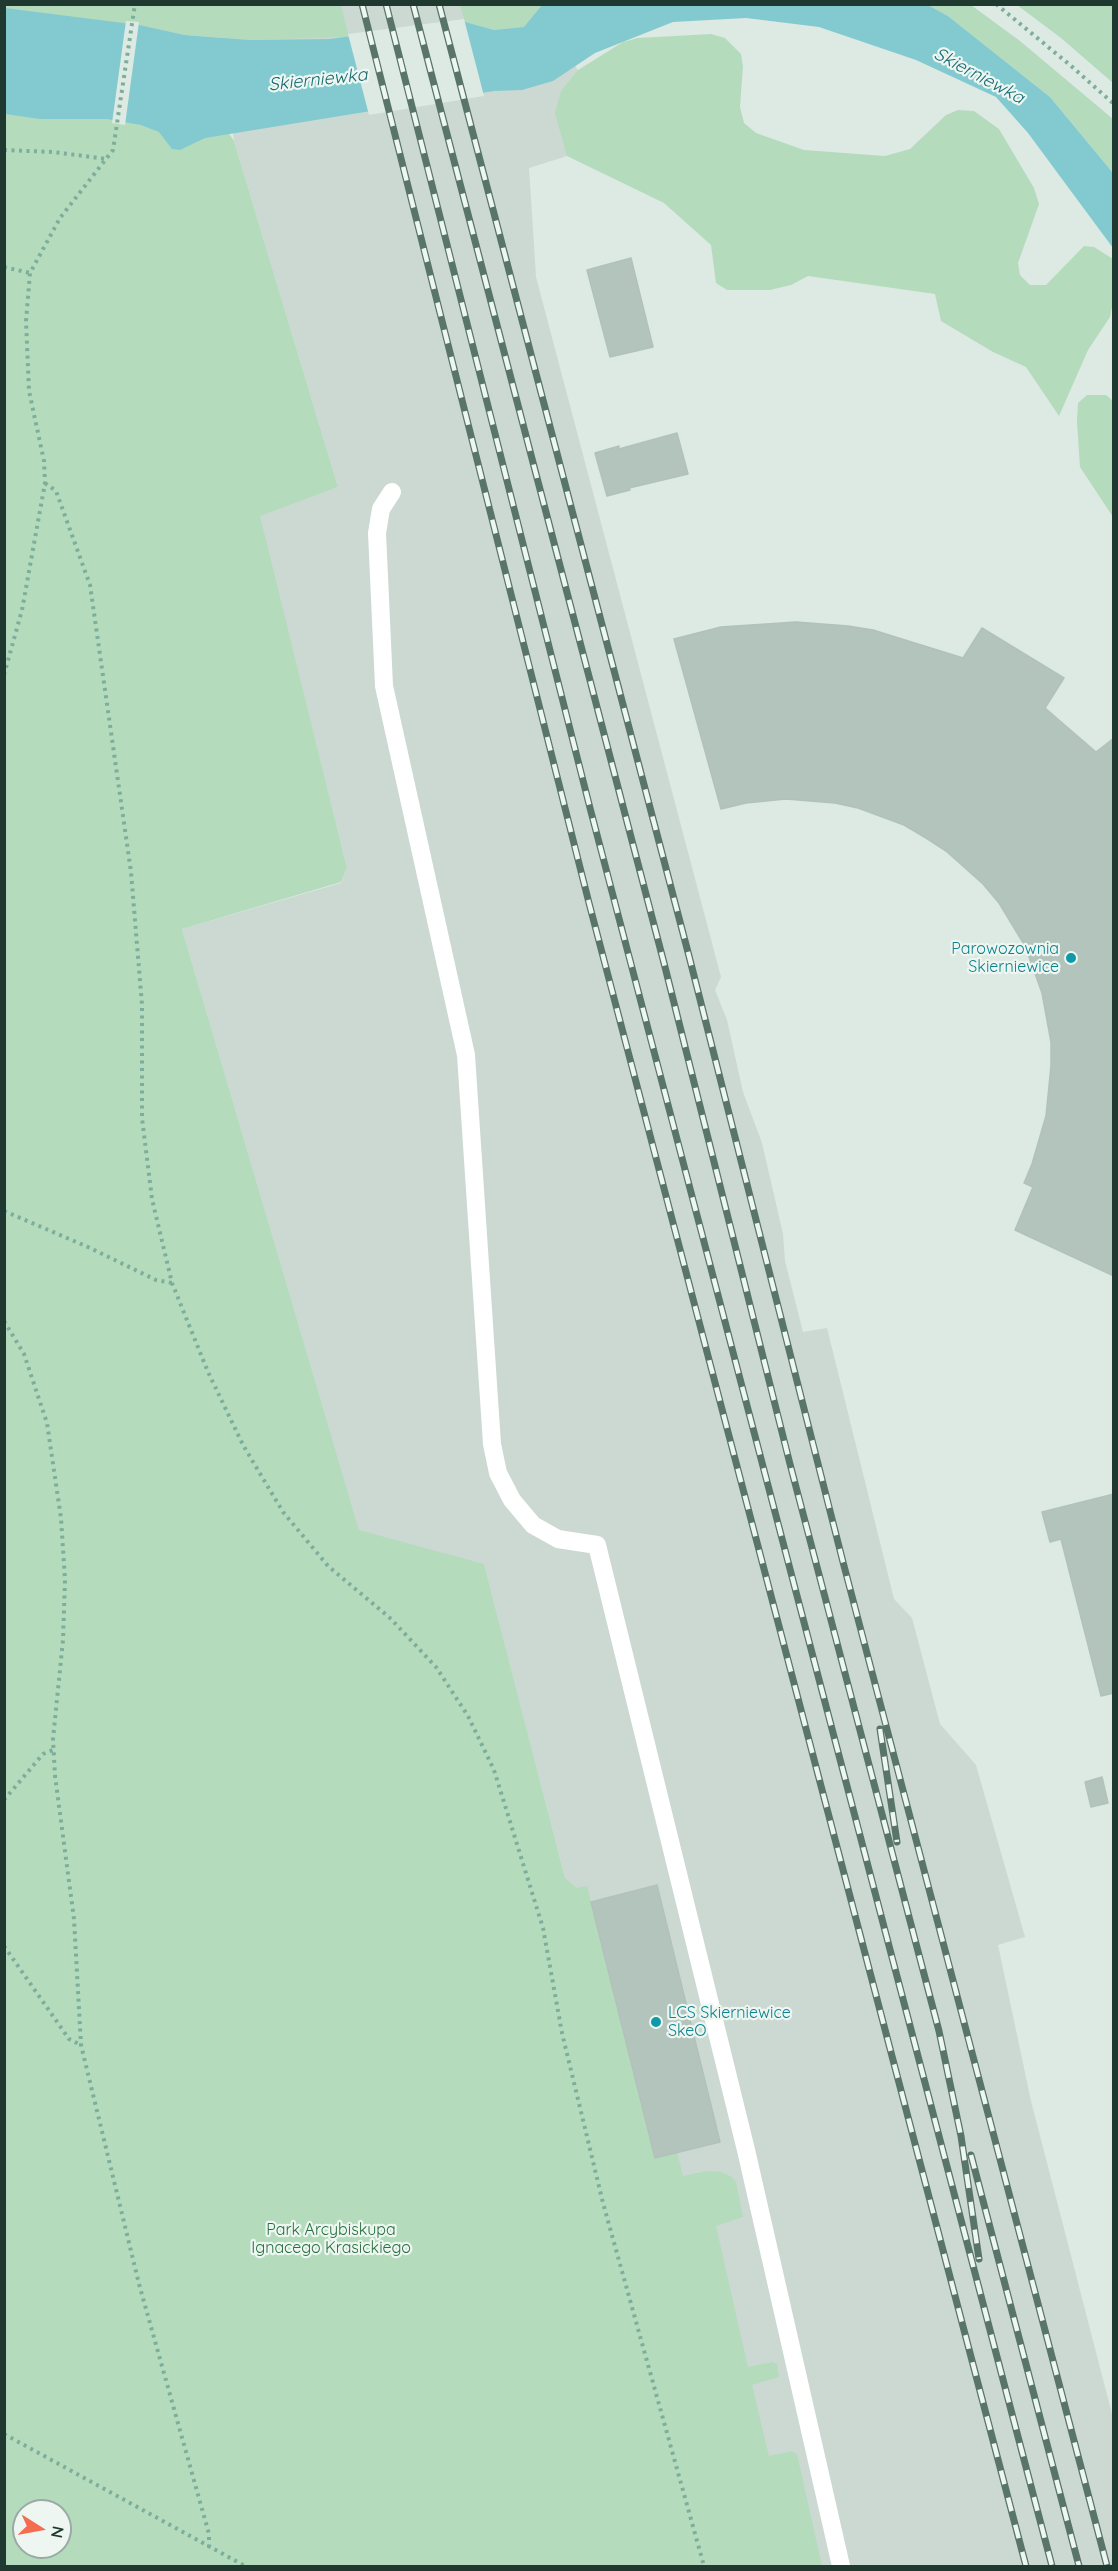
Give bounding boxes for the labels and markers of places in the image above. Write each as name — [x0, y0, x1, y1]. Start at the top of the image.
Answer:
place label: Parowozownia Skierniewice — [951, 939, 1059, 977]
marker: Parowozownia Skierniewice — [1064, 951, 1078, 965]
place label: LCS Skierniewice SkeO — [668, 2003, 791, 2041]
marker: LCS Skierniewice SkeO — [649, 2015, 663, 2029]

